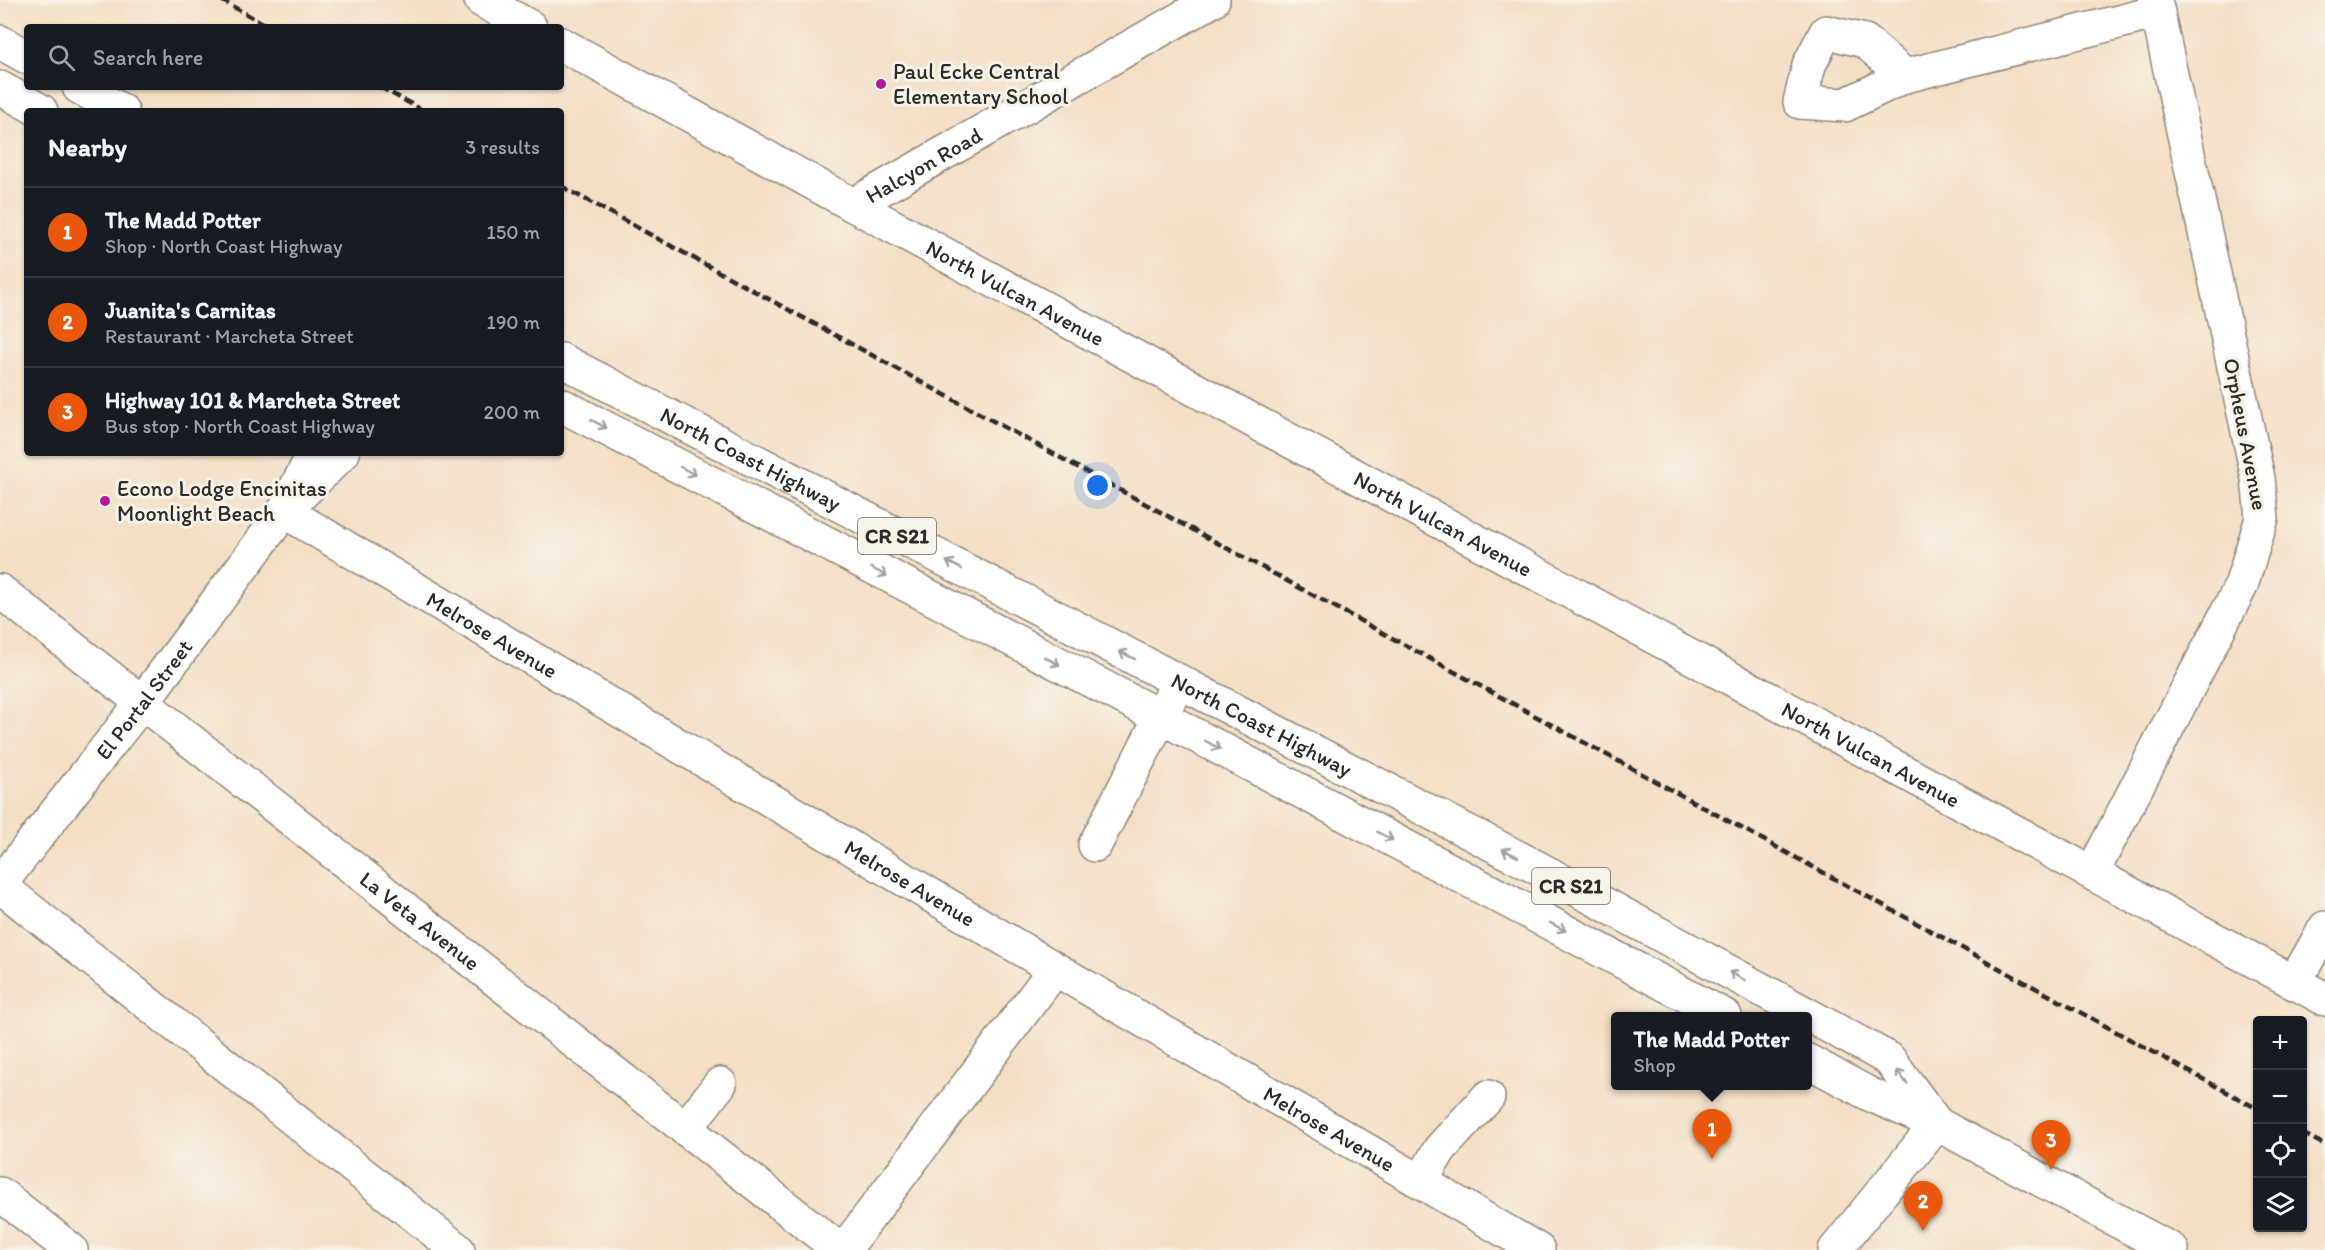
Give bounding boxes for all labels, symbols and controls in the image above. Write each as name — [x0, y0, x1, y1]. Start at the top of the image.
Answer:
search box — [24, 24, 564, 90]
icon: search — [45, 41, 78, 74]
text: Search here — [93, 44, 203, 71]
place label: Paul Ecke Central Elementary School — [893, 58, 1068, 110]
marker: Paul Ecke Central Elementary School — [874, 77, 888, 91]
street label: Halcyon Road — [861, 121, 987, 209]
text: Nearby — [48, 131, 127, 163]
text: 3 results — [465, 135, 540, 159]
text: The Madd Potter — [105, 207, 261, 234]
text: 1 — [63, 220, 72, 244]
text: 150 m — [487, 220, 540, 244]
text: Shop · North Coast Highway — [105, 234, 342, 258]
street label: North Vulcan Avenue — [921, 234, 1109, 352]
text: Juanita's Carnitas — [105, 297, 276, 324]
text: 2 — [62, 310, 73, 334]
text: 190 m — [487, 310, 540, 334]
text: Restaurant · Marcheta Street — [105, 324, 354, 348]
street label: Orpheus Avenue — [2218, 356, 2273, 512]
text: Highway 101 & Marcheta Street — [105, 387, 400, 414]
text: 3 — [62, 400, 73, 424]
text: 200 m — [484, 400, 540, 424]
street label: North Coast Highway — [656, 401, 846, 518]
text: Bus stop · North Coast Highway — [105, 414, 375, 438]
one-way arrow — [590, 418, 607, 430]
one-way arrow — [679, 465, 696, 477]
street label: North Vulcan Avenue — [1349, 465, 1537, 583]
your location — [1083, 471, 1112, 500]
place label: Econo Lodge Encinitas Moonlight Beach — [117, 475, 327, 527]
marker: Econo Lodge Encinitas Moonlight Beach — [98, 494, 112, 508]
road number: CR S21 — [858, 518, 936, 554]
one-way arrow — [946, 559, 963, 571]
one-way arrow — [870, 566, 887, 578]
street label: Melrose Avenue — [421, 586, 562, 684]
street label: El Portal Street — [90, 634, 198, 765]
one-way arrow — [1119, 648, 1137, 660]
one-way arrow — [1043, 656, 1061, 667]
street label: North Coast Highway — [1167, 667, 1357, 783]
street label: North Vulcan Avenue — [1777, 695, 1965, 814]
one-way arrow — [1204, 739, 1222, 751]
one-way arrow — [1376, 831, 1394, 842]
street label: Melrose Avenue — [839, 834, 980, 933]
one-way arrow — [1502, 847, 1520, 859]
street label: La Veta Avenue — [354, 865, 485, 977]
road number: CR S21 — [1532, 868, 1610, 904]
one-way arrow — [1549, 921, 1566, 933]
one-way arrow — [1729, 970, 1747, 981]
popup — [1611, 1012, 1812, 1090]
map controls — [2253, 1016, 2307, 1232]
button: + — [2253, 1016, 2307, 1070]
text: The Madd Potter — [1634, 1026, 1789, 1053]
text: Shop — [1634, 1053, 1676, 1077]
one-way arrow — [1896, 1069, 1909, 1085]
button: − — [2253, 1070, 2307, 1124]
street label: Melrose Avenue — [1258, 1080, 1400, 1178]
pin: 1 — [1692, 1110, 1732, 1159]
pin: 3 — [2032, 1120, 2070, 1170]
button: locate — [2253, 1124, 2307, 1178]
button: layers — [2253, 1178, 2307, 1232]
pin: 2 — [1904, 1182, 1942, 1231]

